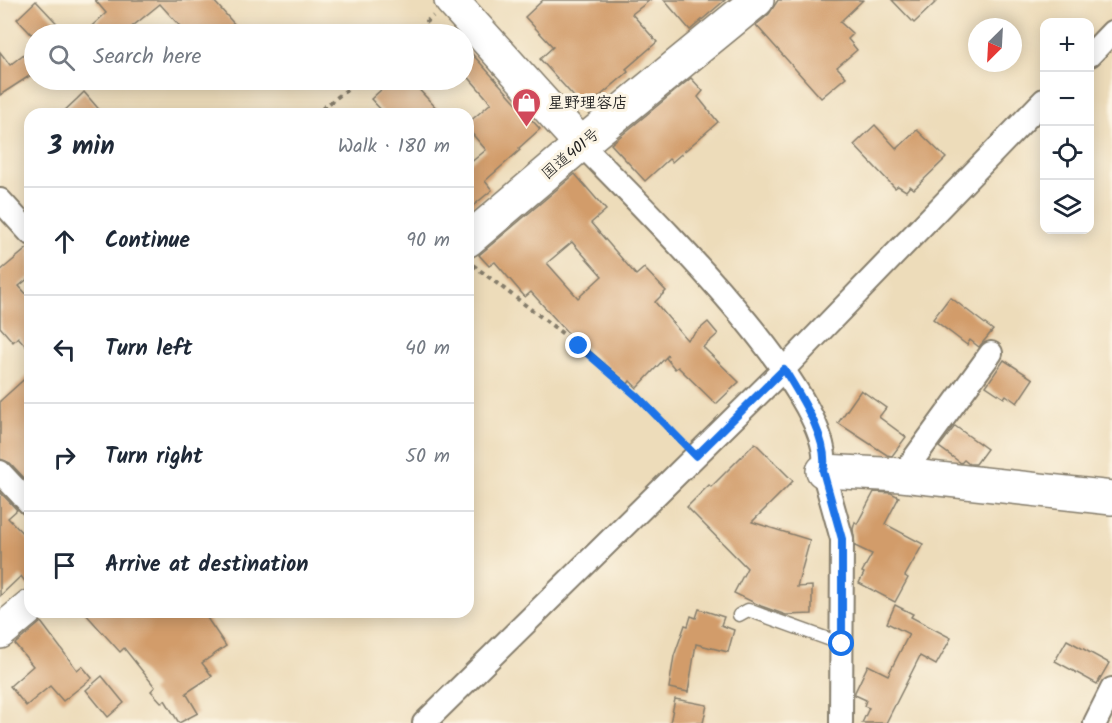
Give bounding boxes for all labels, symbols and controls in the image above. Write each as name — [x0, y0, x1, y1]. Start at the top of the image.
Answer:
north arrow — [968, 18, 1022, 72]
map controls — [1040, 18, 1094, 234]
button: + — [1040, 18, 1094, 72]
search box — [24, 24, 474, 90]
text: Search here — [93, 40, 201, 75]
icon: search — [45, 41, 78, 74]
button: − — [1040, 72, 1094, 126]
shop icon: 星野理容店 — [511, 86, 543, 128]
place label: 星野理容店 — [548, 91, 628, 116]
street label: 国道401号 — [536, 122, 606, 186]
text: 3 min — [48, 126, 115, 168]
button: locate — [1040, 126, 1094, 180]
text: Walk · 180 m — [338, 131, 450, 163]
button: layers — [1040, 180, 1094, 234]
text: Continue — [105, 224, 190, 259]
icon: ahead — [48, 225, 81, 258]
text: 90 m — [406, 225, 450, 257]
text: Turn left — [105, 332, 192, 367]
route end — [565, 332, 591, 358]
icon: left — [48, 333, 81, 366]
text: 40 m — [405, 333, 450, 365]
text: Turn right — [105, 440, 203, 475]
icon: right — [48, 441, 81, 474]
text: 50 m — [405, 441, 450, 473]
text: Arrive at destination — [105, 548, 308, 583]
icon: arrive — [48, 549, 81, 582]
route start — [828, 630, 854, 656]

